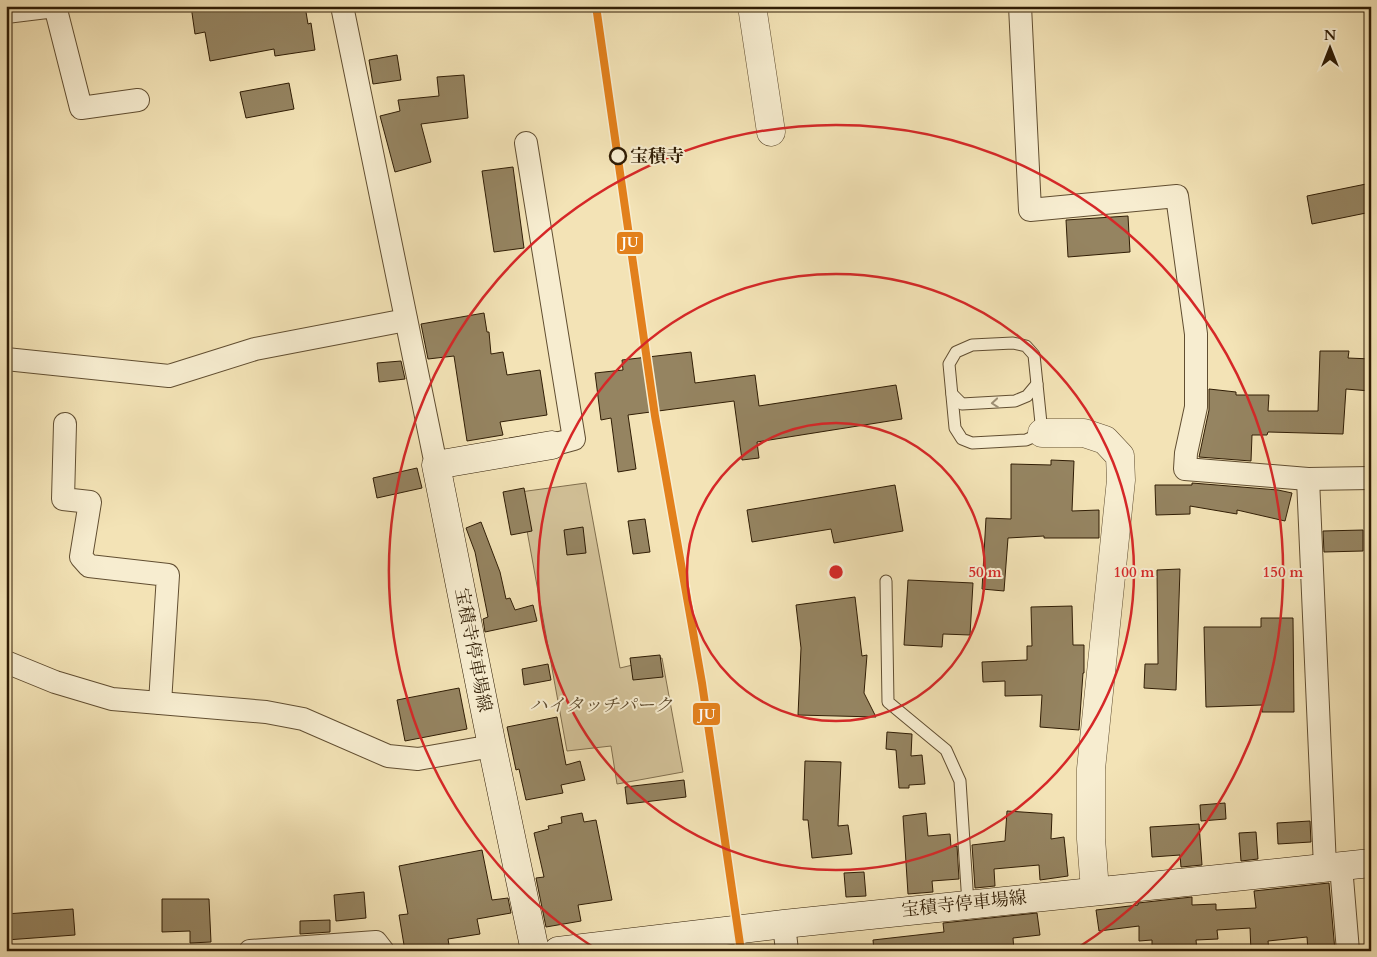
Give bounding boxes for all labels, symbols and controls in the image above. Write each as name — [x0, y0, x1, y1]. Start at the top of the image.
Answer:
north arrow — [1304, 22, 1354, 72]
text: N — [1324, 26, 1336, 45]
place label: 宝積寺 — [630, 144, 684, 169]
marker: 宝積寺 — [609, 147, 627, 165]
line badge: JU — [616, 231, 644, 255]
text: JU — [620, 233, 639, 252]
one-way arrow — [991, 397, 999, 408]
text: 50 m — [968, 562, 1002, 582]
text: 100 m — [1114, 562, 1155, 582]
text: 150 m — [1263, 562, 1304, 582]
centre of rings — [827, 563, 845, 581]
street label: 宝積寺停車場線 — [449, 586, 497, 714]
park label: ハイタッチパーク — [530, 693, 672, 718]
line badge: JU — [692, 702, 721, 726]
text: JU — [697, 705, 716, 724]
street label: 宝積寺停車場線 — [900, 885, 1028, 923]

